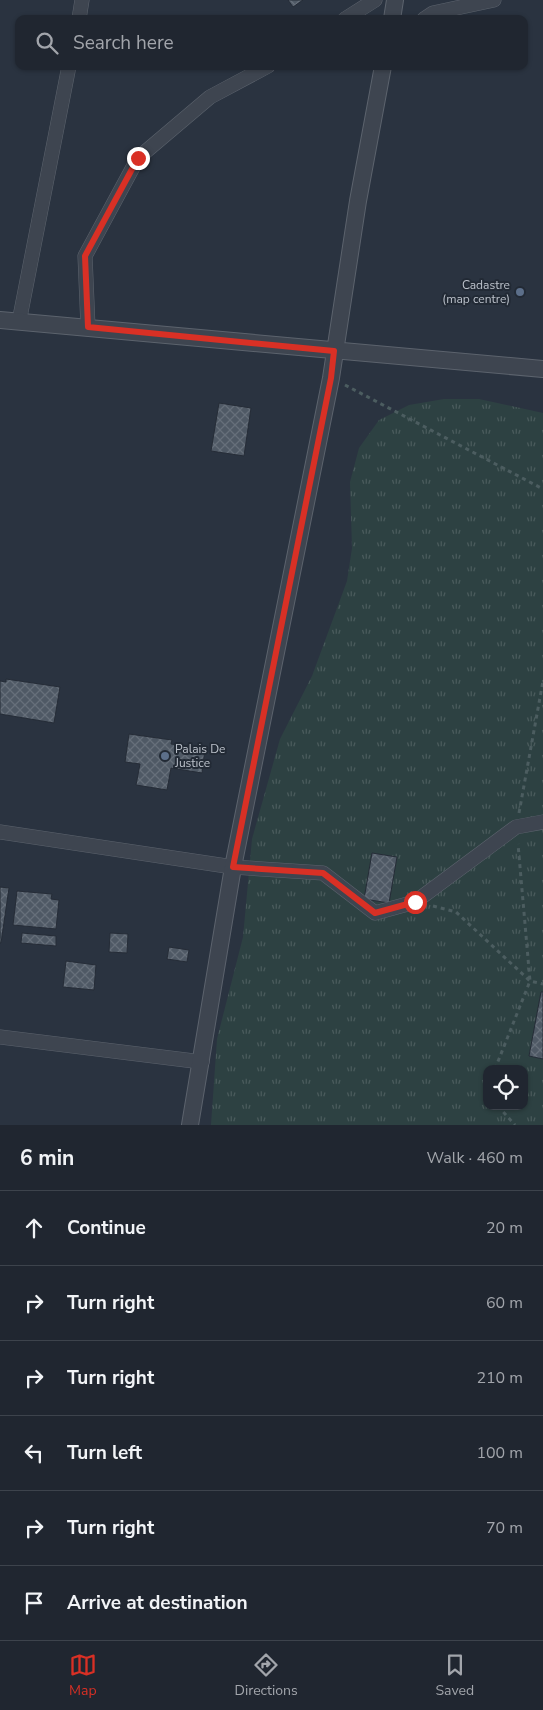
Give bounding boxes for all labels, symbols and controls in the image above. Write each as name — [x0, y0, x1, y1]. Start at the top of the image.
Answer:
search box — [15, 15, 528, 70]
icon: search — [33, 29, 61, 57]
text: Search here — [73, 30, 174, 56]
route end — [127, 147, 150, 170]
place label: Cadastre (map centre) — [442, 277, 510, 307]
marker: Cadastre (map centre) — [514, 286, 526, 298]
place label: Palais De Justice — [174, 741, 226, 771]
marker: Palais De Justice — [159, 750, 171, 762]
route start — [404, 891, 427, 914]
map controls — [483, 1065, 528, 1110]
button: locate — [483, 1065, 528, 1110]
text: 6 min — [20, 1144, 74, 1172]
text: Walk · 460 m — [427, 1147, 523, 1169]
icon: ahead — [20, 1214, 48, 1242]
text: Continue — [67, 1215, 146, 1241]
text: 20 m — [486, 1217, 523, 1239]
icon: right — [20, 1289, 48, 1317]
text: Turn right — [67, 1290, 154, 1316]
text: 60 m — [486, 1292, 523, 1314]
icon: right — [20, 1364, 48, 1392]
text: Turn right — [67, 1365, 154, 1391]
text: 210 m — [476, 1367, 523, 1389]
icon: left — [20, 1439, 48, 1467]
text: Turn left — [67, 1440, 142, 1466]
text: 100 m — [476, 1442, 523, 1464]
icon: right — [20, 1514, 48, 1542]
text: Turn right — [67, 1515, 154, 1541]
text: 70 m — [486, 1517, 523, 1539]
icon: arrive — [20, 1589, 48, 1617]
text: Arrive at destination — [67, 1590, 248, 1616]
tab: Map — [69, 1651, 97, 1700]
tab: Directions — [235, 1651, 298, 1700]
tab: Saved — [435, 1651, 474, 1700]

